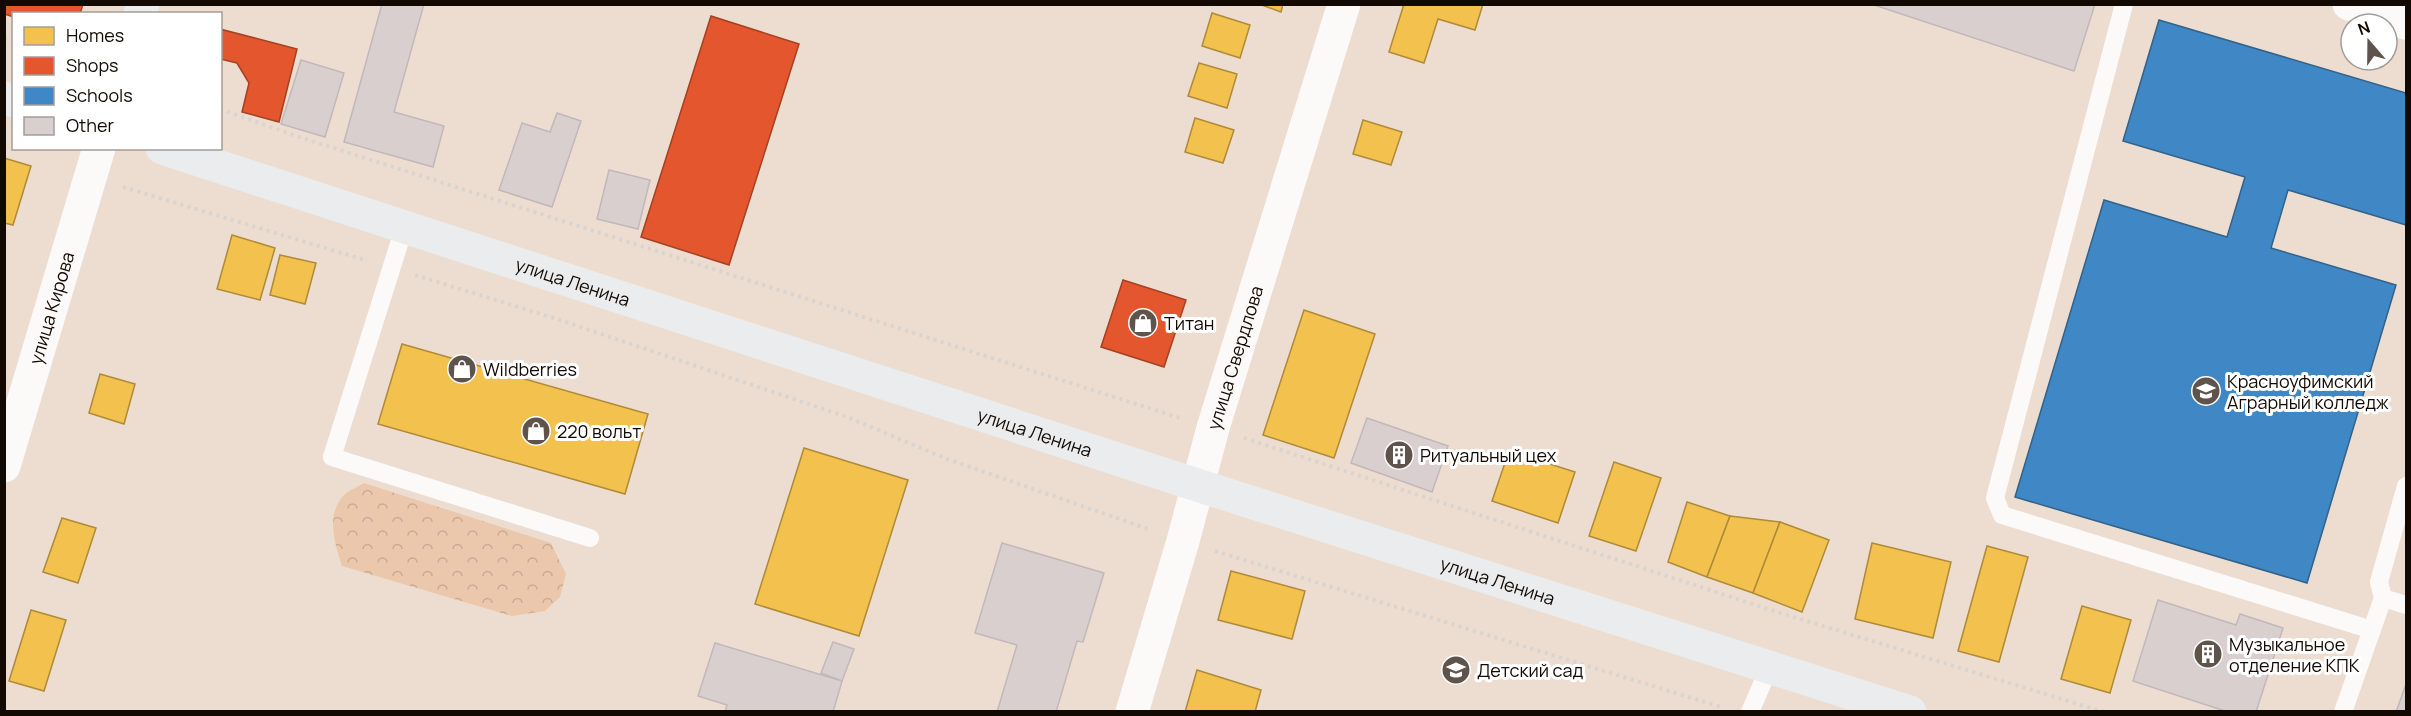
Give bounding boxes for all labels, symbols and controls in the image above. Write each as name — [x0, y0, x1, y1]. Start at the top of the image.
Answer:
legend — [12, 12, 222, 150]
north arrow — [2339, 12, 2399, 72]
text: N — [2355, 16, 2373, 40]
text: Homes — [66, 23, 124, 47]
text: Shops — [66, 53, 118, 77]
text: Schools — [66, 83, 133, 107]
text: Other — [66, 113, 114, 137]
street label: улица Кирова — [23, 249, 79, 367]
street label: улица Ленина — [512, 252, 633, 312]
street label: улица Свердлова — [1201, 283, 1268, 433]
shop icon: Титан — [1127, 307, 1159, 339]
place label: Титан — [1164, 311, 1214, 335]
shop icon: Wildberries — [446, 353, 478, 385]
place label: Wildberries — [483, 357, 577, 381]
place label: Красноуфимский Аграрный колледж — [2227, 369, 2389, 414]
school or university icon: Красноуфимский Аграрный колледж — [2190, 375, 2222, 407]
street label: улица Ленина — [975, 402, 1095, 462]
shop icon: 220 вольт — [520, 415, 552, 447]
place label: 220 вольт — [557, 419, 641, 443]
building icon: Ритуальный цех — [1383, 439, 1415, 471]
place label: Ритуальный цех — [1420, 443, 1557, 467]
street label: улица Ленина — [1437, 551, 1558, 610]
place label: Музыкальное отделение КПК — [2229, 632, 2360, 677]
building icon: Музыкальное отделение КПК — [2192, 638, 2224, 670]
school or university icon: Детский сад — [1440, 654, 1472, 686]
place label: Детский сад — [1477, 658, 1583, 682]

